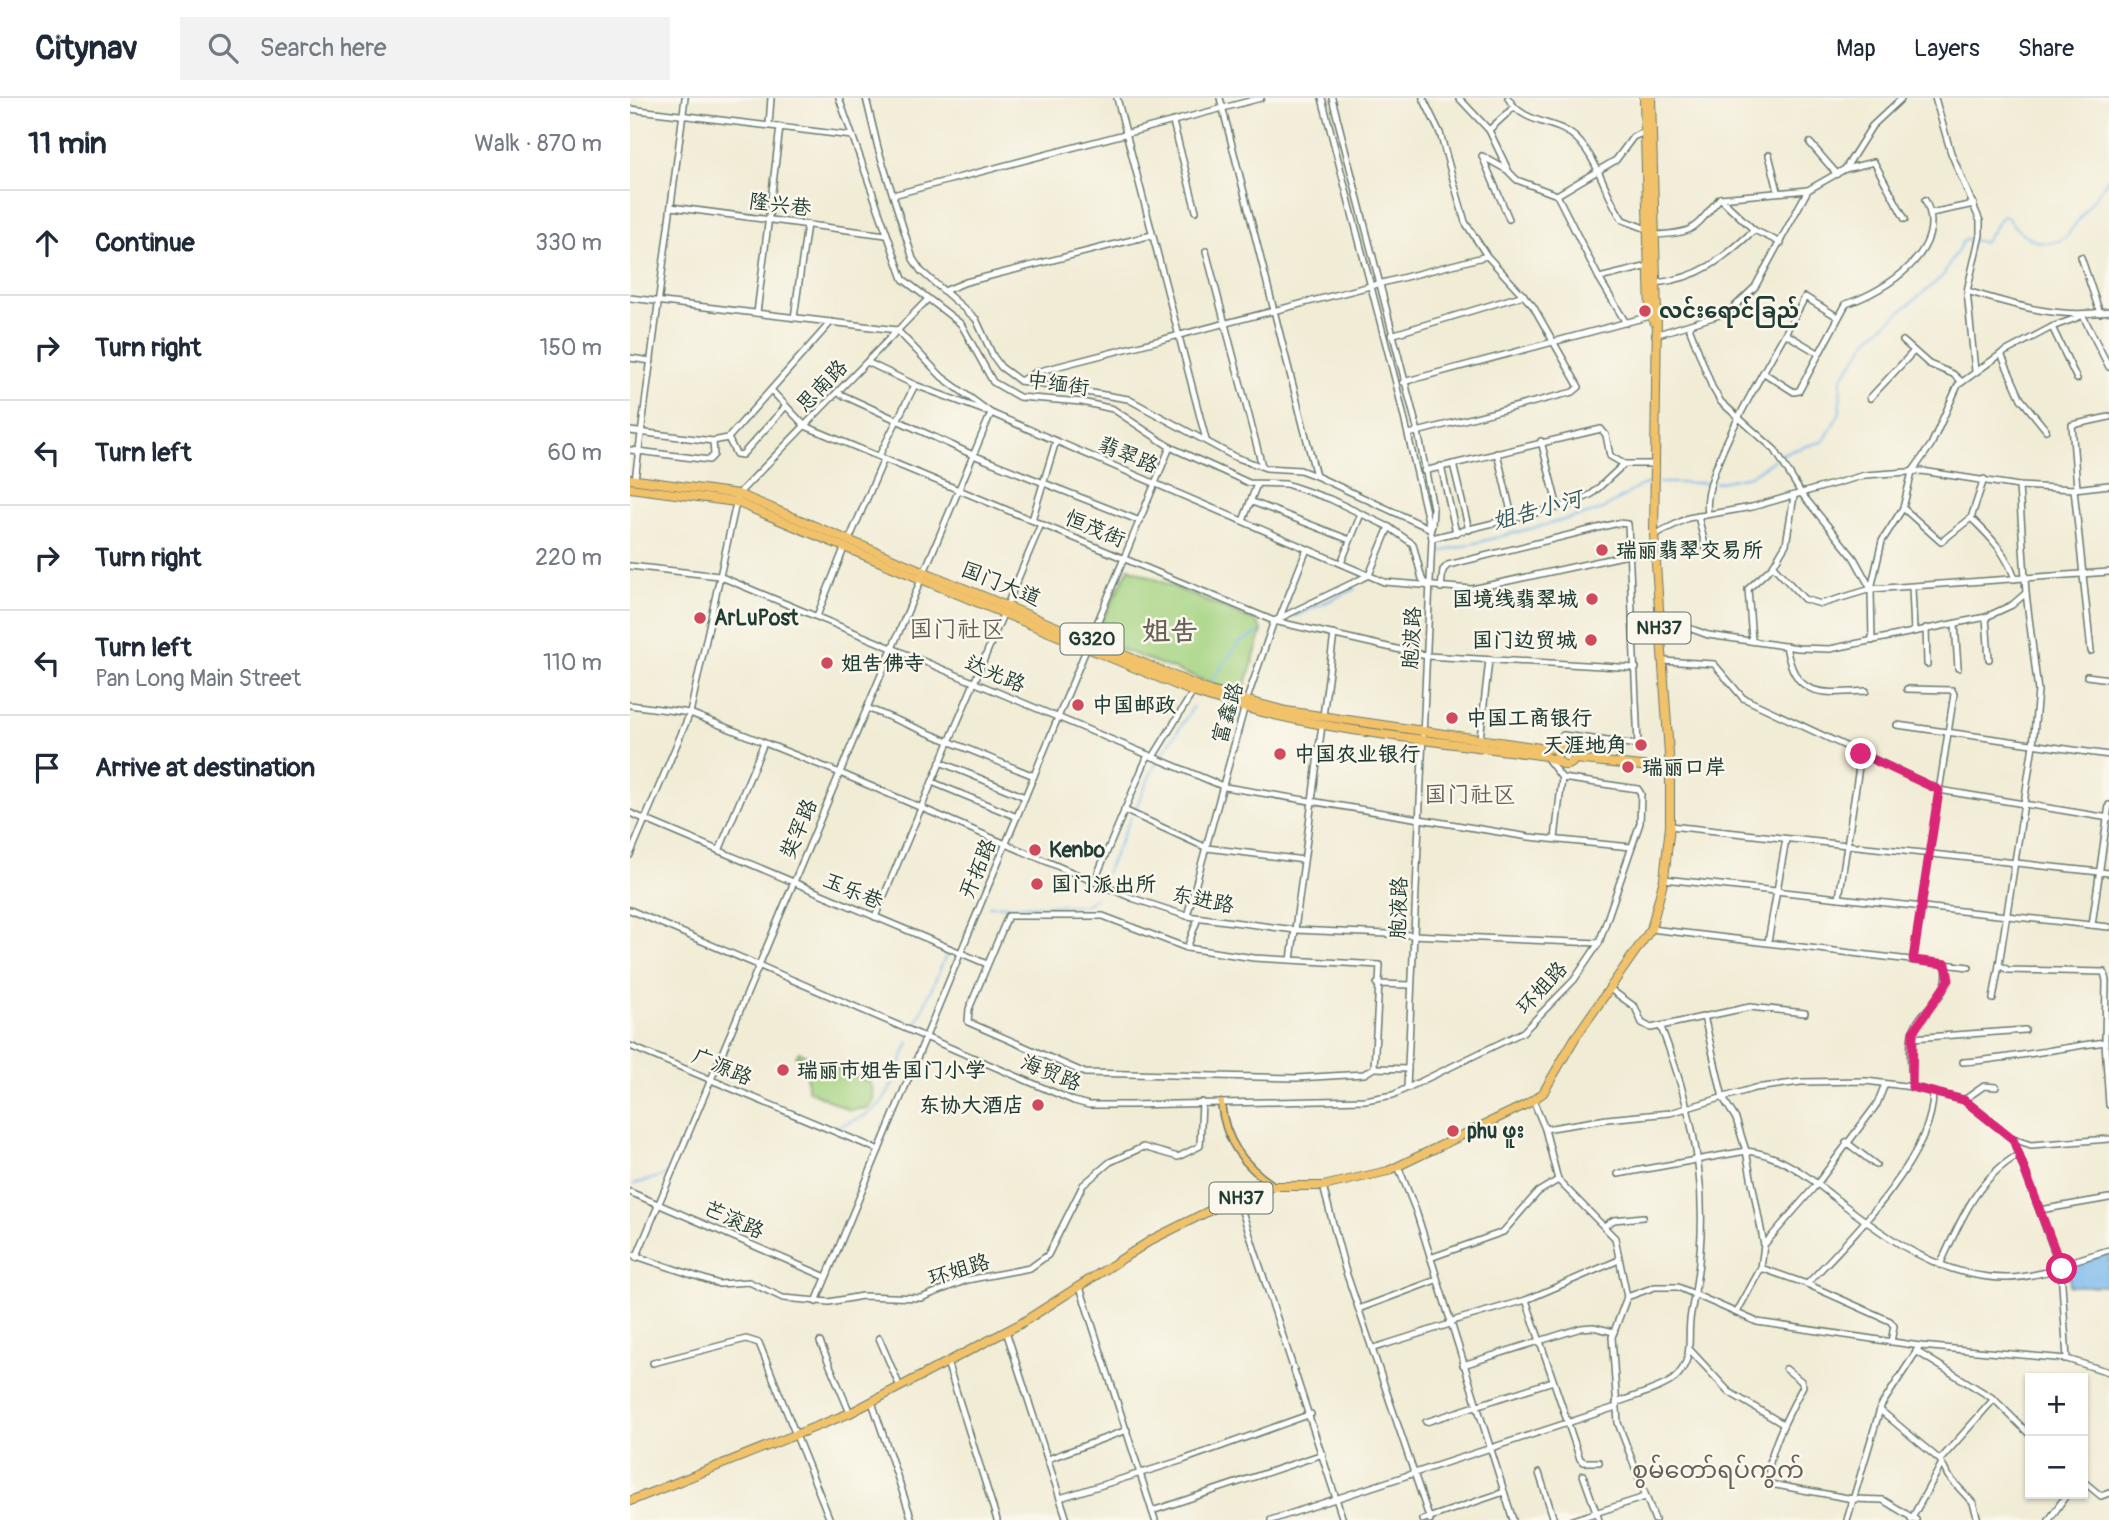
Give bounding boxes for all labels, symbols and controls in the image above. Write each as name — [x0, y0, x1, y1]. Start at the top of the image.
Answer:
search box — [180, 17, 670, 80]
text: Citynav — [35, 28, 138, 69]
icon: search — [204, 29, 242, 67]
text: Search here — [260, 32, 386, 64]
text: Map — [1836, 34, 1876, 63]
text: Layers — [1914, 34, 1980, 63]
text: Share — [2018, 34, 2074, 63]
text: 11 min — [28, 125, 107, 162]
text: Walk · 870 m — [474, 129, 602, 158]
street label: 隆兴巷 — [747, 188, 813, 222]
icon: ahead — [28, 224, 66, 262]
text: Continue — [95, 227, 195, 259]
text: 330 m — [535, 228, 602, 257]
place label: လင်းရောင်ခြည် — [1659, 295, 1799, 328]
marker: လင်းရောင်ခြည် — [1637, 303, 1653, 319]
icon: right — [28, 329, 66, 367]
text: Turn right — [95, 332, 201, 364]
text: 150 m — [539, 333, 602, 362]
street label: 思南路 — [790, 354, 854, 418]
street label: 中缅街 — [1025, 366, 1091, 402]
street label: 翡翠路 — [1094, 430, 1162, 480]
icon: left — [28, 434, 66, 472]
text: Turn left — [95, 437, 191, 469]
text: 60 m — [547, 438, 602, 467]
water label: 姐告小河 — [1489, 483, 1589, 536]
street label: 恒茂街 — [1061, 504, 1129, 554]
place label: 瑞丽翡翠交易所 — [1616, 537, 1763, 564]
icon: right — [28, 539, 66, 577]
text: Turn right — [95, 542, 201, 574]
marker: 瑞丽翡翠交易所 — [1594, 542, 1610, 558]
text: 220 m — [535, 543, 602, 572]
street label: 国门大道 — [957, 556, 1045, 612]
place label: 国境线翡翠城 — [1452, 586, 1578, 613]
marker: 国境线翡翠城 — [1584, 591, 1600, 607]
place label: ArLuPost — [714, 605, 799, 632]
street label: 胞波路 — [1397, 606, 1427, 670]
marker: ArLuPost — [692, 610, 708, 626]
road number: NH37 — [1628, 612, 1690, 643]
district label: 姐告 — [1142, 614, 1198, 649]
district label: 国门社区 — [909, 615, 1005, 644]
road number: G320 — [1060, 624, 1124, 654]
place label: 国门边贸城 — [1472, 627, 1577, 654]
text: Turn left — [95, 632, 191, 664]
marker: 国门边贸城 — [1583, 632, 1599, 648]
icon: left — [28, 644, 66, 682]
text: 110 m — [543, 648, 602, 677]
street label: 达光路 — [961, 649, 1029, 699]
place label: 姐告佛寺 — [841, 650, 925, 677]
marker: 姐告佛寺 — [819, 655, 835, 671]
text: Pan Long Main Street — [95, 664, 301, 693]
street label: 富鑫路 — [1206, 679, 1250, 747]
place label: 中国邮政 — [1092, 692, 1176, 719]
marker: 中国邮政 — [1070, 697, 1086, 713]
place label: 中国工商银行 — [1466, 705, 1592, 732]
marker: 中国工商银行 — [1444, 710, 1460, 726]
place label: 天涯地角 — [1543, 732, 1627, 759]
marker: 天涯地角 — [1633, 737, 1649, 753]
route end — [1845, 738, 1876, 769]
place label: 中国农业银行 — [1294, 741, 1420, 768]
marker: 中国农业银行 — [1272, 746, 1288, 762]
icon: arrive — [28, 749, 66, 787]
text: Arrive at destination — [95, 752, 315, 784]
place label: 瑞丽口岸 — [1642, 754, 1726, 781]
marker: 瑞丽口岸 — [1620, 759, 1636, 775]
district label: 国门社区 — [1424, 780, 1516, 809]
street label: 奘罕路 — [774, 795, 824, 863]
street label: 开拓路 — [953, 835, 1003, 903]
place label: Kenbo — [1049, 837, 1106, 864]
marker: Kenbo — [1027, 842, 1043, 858]
street label: 玉乐巷 — [819, 866, 887, 916]
place label: 国门派出所 — [1051, 871, 1156, 898]
marker: 国门派出所 — [1029, 876, 1045, 892]
street label: 胞液路 — [1384, 876, 1414, 940]
street label: 东进路 — [1170, 881, 1236, 919]
street label: 环姐路 — [1511, 956, 1573, 1020]
street label: 广源路 — [688, 1042, 756, 1092]
street label: 海贸路 — [1017, 1049, 1085, 1097]
place label: 瑞丽市姐告国门小学 — [797, 1057, 986, 1084]
marker: 瑞丽市姐告国门小学 — [775, 1062, 791, 1078]
place label: 东协大酒店 — [919, 1092, 1024, 1119]
marker: 东协大酒店 — [1030, 1097, 1046, 1113]
place label: phu ဖူး — [1467, 1118, 1525, 1148]
marker: phu ဖူး — [1445, 1123, 1461, 1139]
road number: NH37 — [1210, 1182, 1272, 1214]
street label: 芒滚路 — [700, 1195, 768, 1245]
street label: 环姐路 — [925, 1248, 993, 1292]
route start — [2046, 1253, 2077, 1284]
map controls — [2025, 1373, 2088, 1499]
button: + — [2025, 1373, 2088, 1436]
button: − — [2025, 1436, 2088, 1499]
district label: စွမ်တော်ရပ်ကွက် — [1632, 1454, 1804, 1489]

